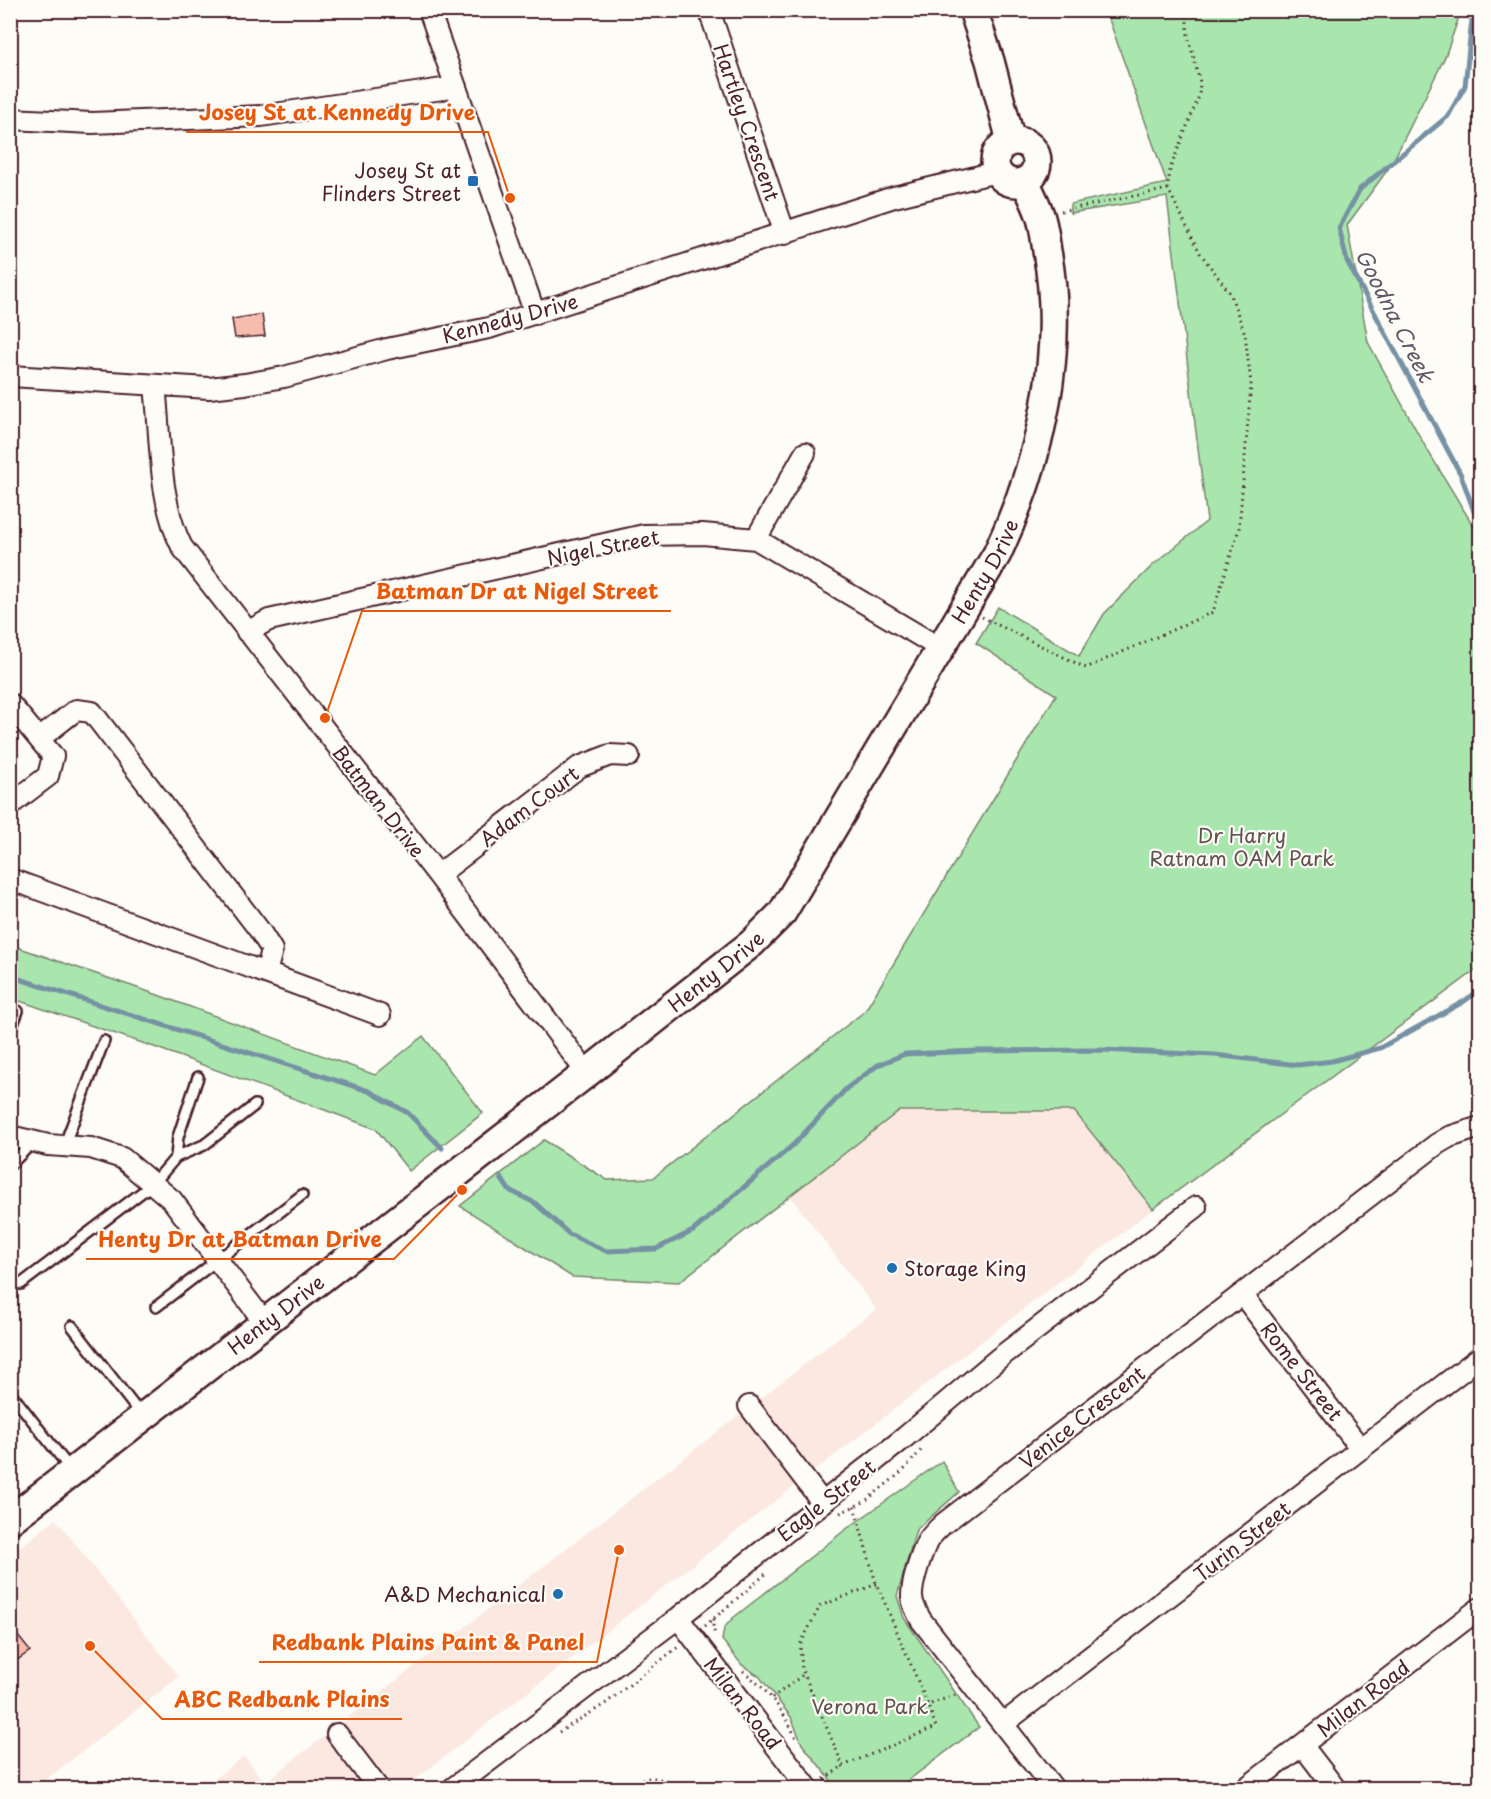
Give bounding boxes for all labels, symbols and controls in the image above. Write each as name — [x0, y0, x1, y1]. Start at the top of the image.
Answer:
street label: Hartley Crescent — [706, 39, 788, 205]
callout: Josey St at Kennedy Drive — [186, 93, 488, 132]
text: Josey St at Kennedy Drive — [199, 95, 475, 127]
place label: Josey St at Flinders Street — [322, 155, 461, 208]
marker: Josey St at Flinders Street — [466, 174, 480, 188]
water label: Goodna Creek — [1349, 243, 1444, 388]
street label: Kennedy Drive — [439, 285, 581, 351]
street label: Henty Drive — [944, 515, 1026, 629]
street label: Nigel Street — [544, 521, 662, 573]
callout: Batman Dr at Nigel Street — [362, 572, 671, 611]
text: Batman Dr at Nigel Street — [376, 574, 658, 606]
street label: Batman Drive — [325, 738, 433, 864]
street label: Adam Court — [473, 759, 585, 853]
park label: Dr Harry Ratnam OAM Park — [1150, 820, 1334, 873]
street label: Henty Drive — [661, 924, 771, 1019]
callout: Henty Dr at Batman Drive — [86, 1220, 394, 1259]
text: Henty Dr at Batman Drive — [98, 1222, 382, 1254]
place label: Storage King — [904, 1253, 1026, 1283]
marker: Storage King — [885, 1261, 899, 1275]
street label: Henty Drive — [221, 1267, 330, 1361]
street label: Rome Street — [1254, 1315, 1350, 1427]
street label: Venice Crescent — [1013, 1358, 1151, 1476]
street label: Eagle Street — [770, 1452, 882, 1548]
street label: Turin Street — [1187, 1494, 1297, 1588]
place label: A&D Mechanical — [384, 1579, 546, 1609]
marker: A&D Mechanical — [551, 1587, 565, 1601]
callout: Redbank Plains Paint & Panel — [259, 1623, 597, 1662]
text: Redbank Plains Paint & Panel — [272, 1625, 584, 1657]
street label: Milan Road — [697, 1650, 789, 1756]
street label: Milan Road — [1310, 1652, 1416, 1744]
callout: ABC Redbank Plains — [162, 1680, 402, 1719]
text: ABC Redbank Plains — [173, 1682, 390, 1714]
park label: Verona Park — [811, 1691, 929, 1721]

